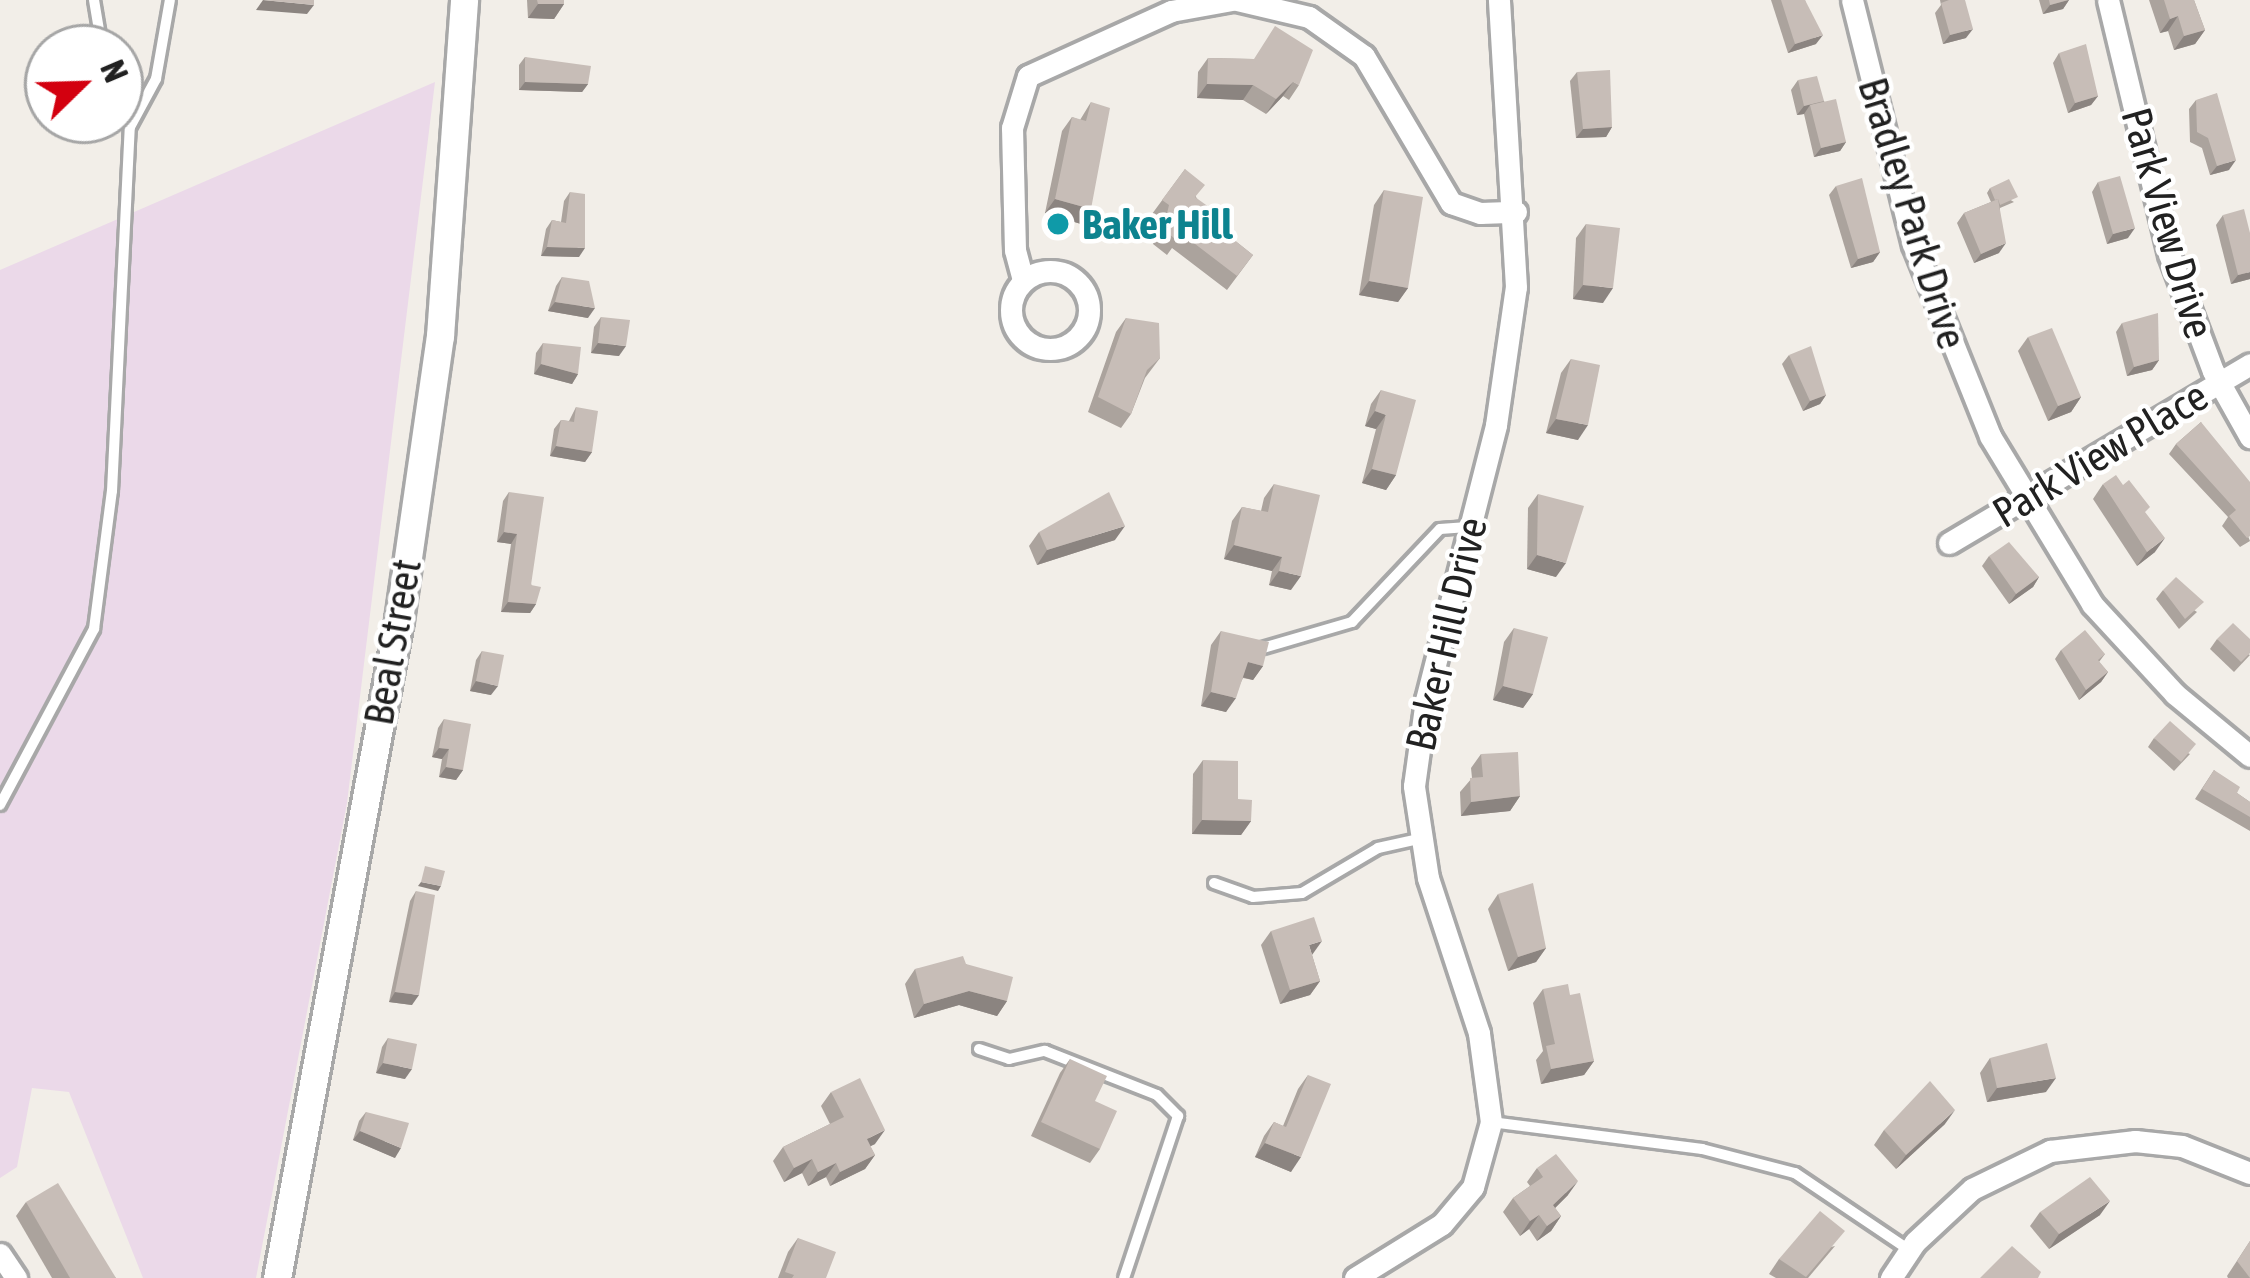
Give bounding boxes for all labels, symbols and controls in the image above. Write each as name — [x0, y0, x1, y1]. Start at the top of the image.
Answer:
north arrow — [24, 24, 144, 144]
text: N — [93, 55, 136, 87]
street label: Bradley Park Drive — [1848, 71, 1978, 355]
street label: Park View Drive — [2111, 102, 2225, 344]
place label: Baker Hill — [1082, 199, 1233, 249]
marker: Baker Hill — [1045, 211, 1071, 237]
street label: Park View Place — [1984, 370, 2216, 538]
street label: Baker Hill Drive — [1395, 512, 1497, 756]
street label: Beal Street — [353, 555, 431, 729]

